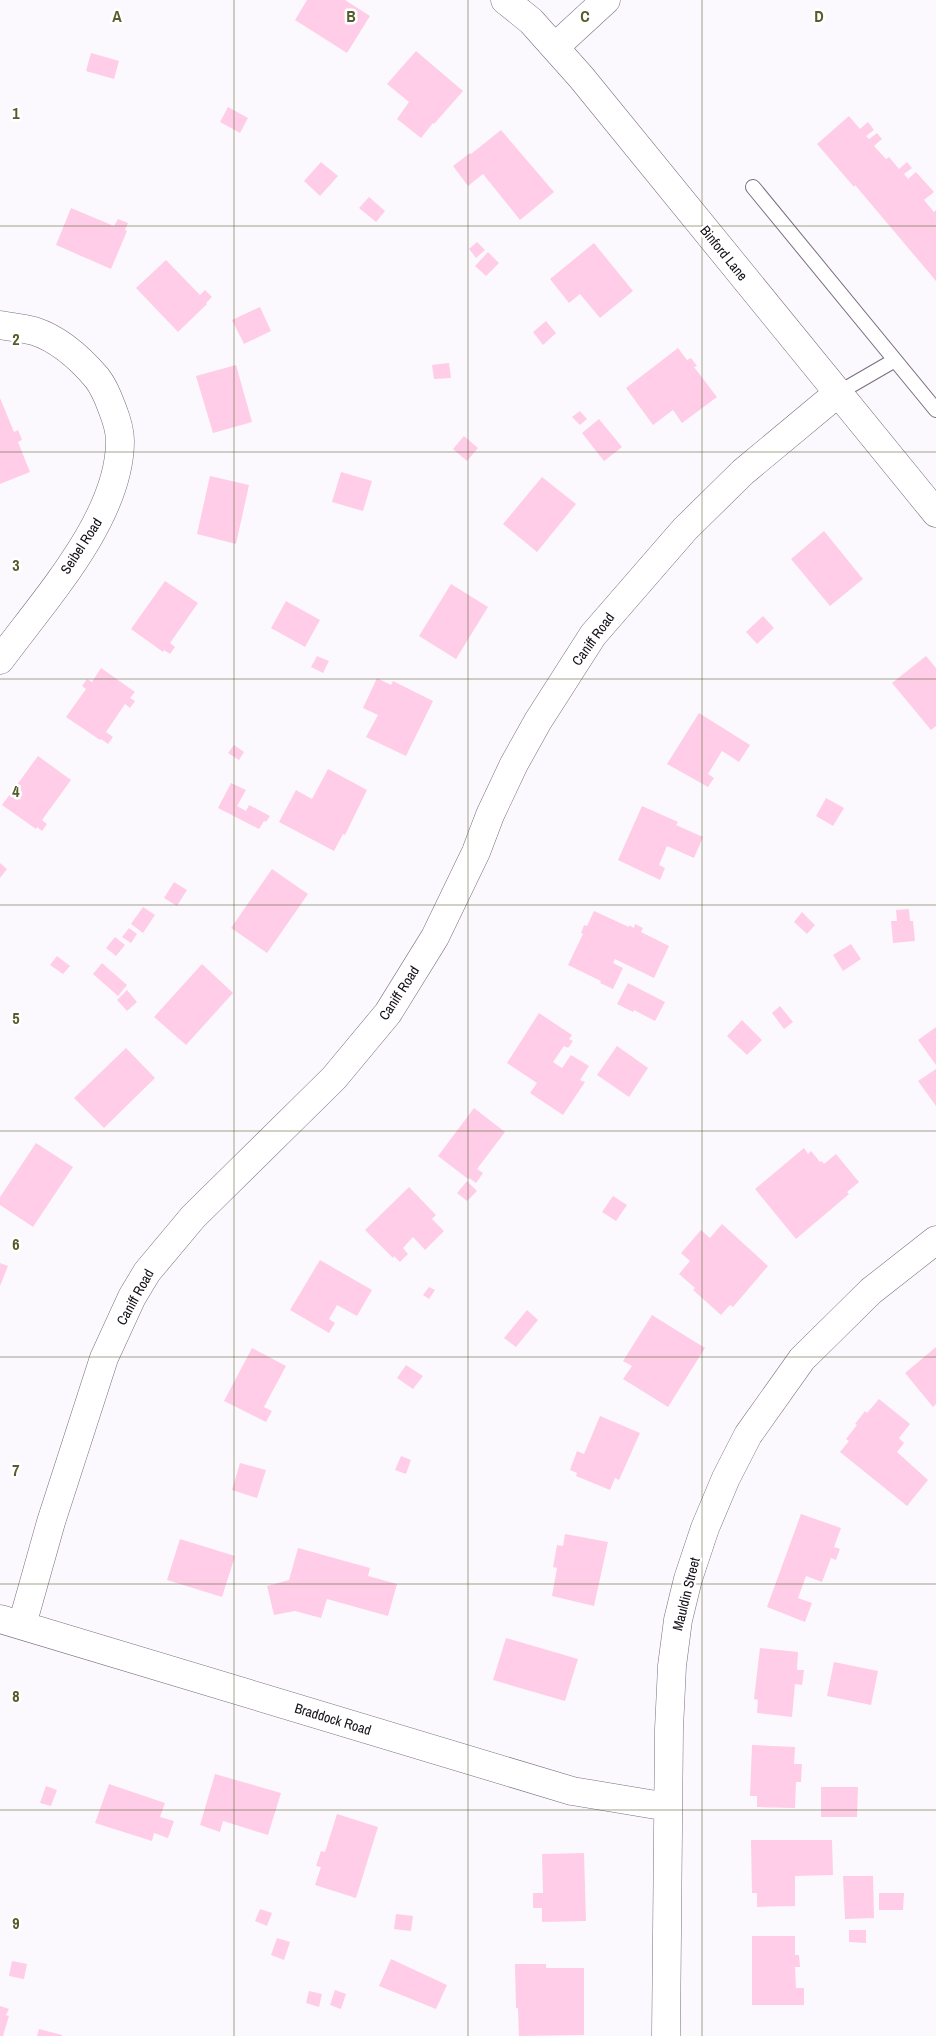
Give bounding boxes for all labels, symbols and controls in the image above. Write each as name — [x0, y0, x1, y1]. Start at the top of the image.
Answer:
text: A — [112, 5, 122, 27]
text: B — [346, 5, 356, 27]
text: C — [580, 5, 590, 27]
text: D — [814, 5, 824, 27]
text: 1 — [12, 102, 20, 124]
street label: Binford Lane — [696, 222, 752, 284]
text: 2 — [12, 328, 20, 350]
street label: Seibel Road — [56, 515, 106, 577]
text: 3 — [12, 554, 20, 576]
street label: Caniff Road — [568, 609, 618, 669]
text: 4 — [12, 780, 20, 802]
street label: Caniff Road — [375, 962, 423, 1024]
text: 5 — [12, 1007, 20, 1029]
text: 6 — [12, 1233, 20, 1255]
street label: Caniff Road — [112, 1266, 158, 1328]
text: 7 — [12, 1459, 20, 1481]
street label: Mauldin Street — [668, 1556, 704, 1632]
text: 8 — [12, 1685, 20, 1707]
street label: Braddock Road — [293, 1699, 373, 1739]
text: 9 — [12, 1912, 20, 1934]

